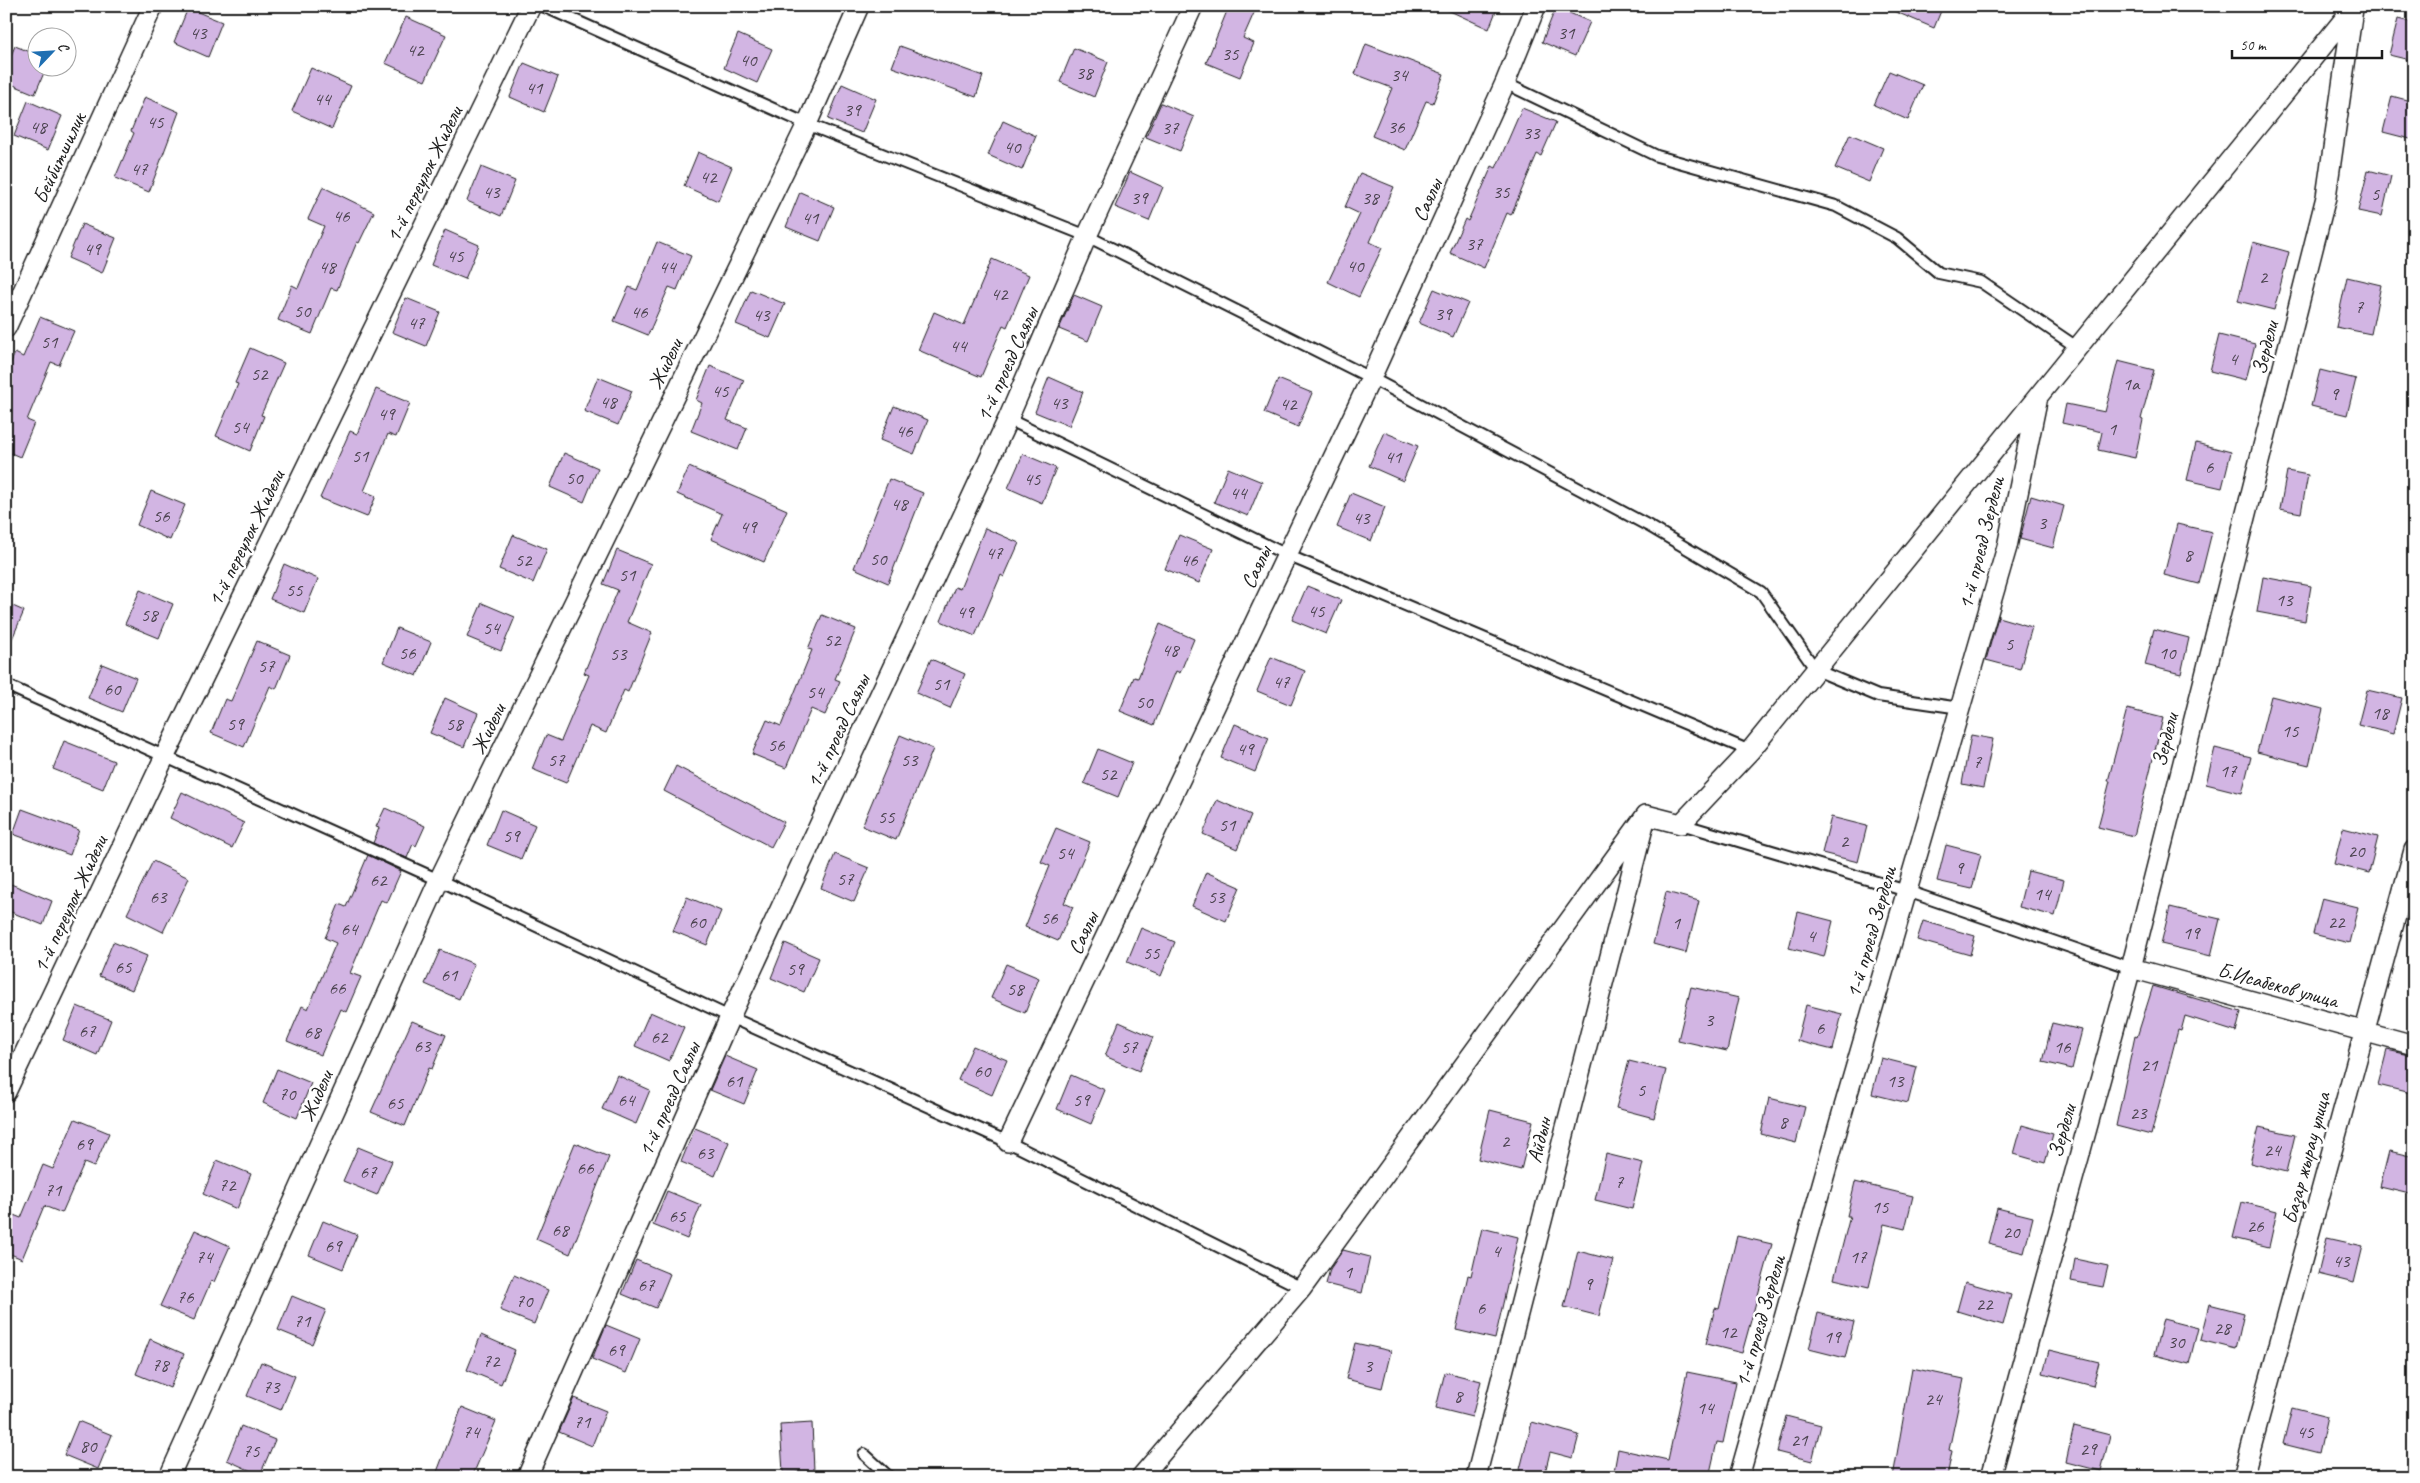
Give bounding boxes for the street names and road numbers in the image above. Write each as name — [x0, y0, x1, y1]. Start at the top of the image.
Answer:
street label: 1-й переулок Жидели — [380, 101, 469, 246]
street label: Бейбитшилик — [27, 106, 92, 208]
street label: Саялы — [1406, 173, 1449, 226]
street label: 1-й проезд Саялы — [970, 301, 1045, 425]
street label: Зердели — [2246, 316, 2285, 377]
street label: Жидели — [642, 332, 689, 393]
street label: 1-й переулок Жидели — [202, 465, 291, 610]
street label: 1-й проезд Зердели — [1952, 473, 2010, 612]
street label: Саялы — [1235, 540, 1278, 593]
street label: 1-й проезд Саялы — [800, 668, 876, 792]
street label: Жидели — [465, 697, 512, 758]
street label: Зердели — [2146, 708, 2185, 769]
street label: 1-й переулок Жидели — [27, 830, 114, 977]
street label: 1-й проезд Зердели — [1840, 862, 1903, 1001]
street label: Саялы — [1062, 906, 1105, 959]
street label: Б.Исабеков улица — [2215, 956, 2343, 1014]
street label: 1-й проезд Саялы — [632, 1036, 707, 1160]
street label: Жидели — [293, 1064, 340, 1125]
street label: Базар жырау улица — [2276, 1088, 2337, 1227]
street label: Зердели — [2042, 1099, 2083, 1161]
street label: Айдын — [1521, 1113, 1558, 1165]
street label: 1-й проезд Зердели — [1729, 1251, 1792, 1390]

